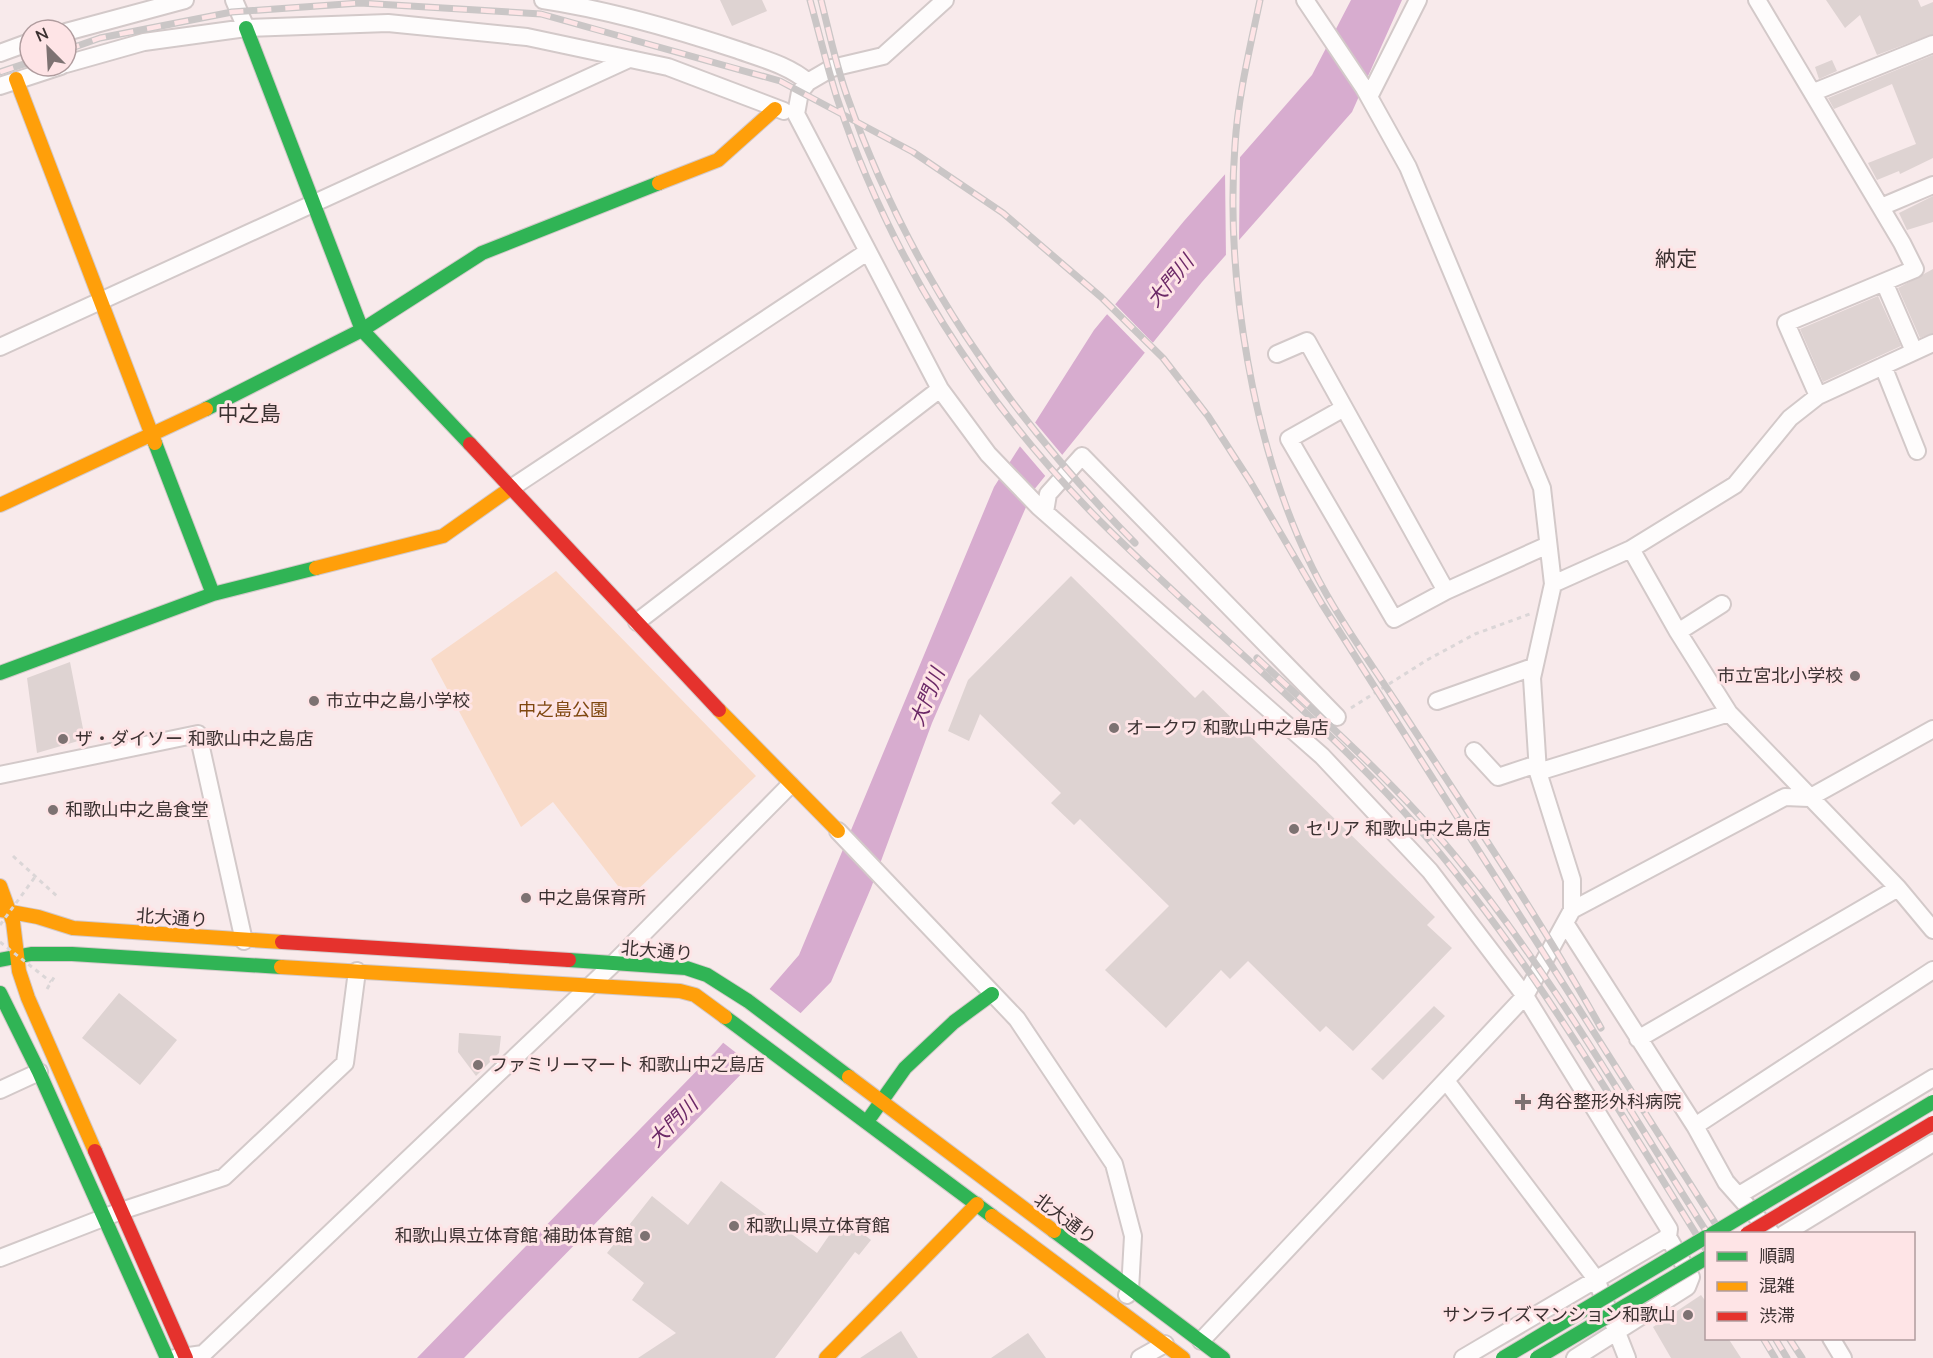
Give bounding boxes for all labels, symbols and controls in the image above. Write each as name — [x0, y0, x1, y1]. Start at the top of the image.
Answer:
north arrow — [18, 18, 78, 78]
text: N — [32, 23, 52, 48]
district label: 納定 — [1655, 245, 1697, 273]
water label: 大門川 — [1141, 248, 1201, 313]
district label: 中之島 — [218, 400, 281, 428]
water label: 大門川 — [904, 662, 952, 730]
place label: 市立宮北小学校 — [1717, 664, 1843, 688]
marker: 市立宮北小学校 — [1848, 669, 1862, 683]
place label: 市立中之島小学校 — [326, 689, 470, 713]
marker: 市立中之島小学校 — [307, 694, 321, 708]
park label: 中之島公園 — [518, 698, 608, 722]
place label: オークワ 和歌山中之島店 — [1126, 716, 1329, 740]
marker: オークワ 和歌山中之島店 — [1107, 721, 1121, 735]
place label: ザ・ダイソー 和歌山中之島店 — [75, 727, 314, 751]
marker: ザ・ダイソー 和歌山中之島店 — [56, 732, 70, 746]
place label: 和歌山中之島食堂 — [65, 798, 209, 822]
marker: 和歌山中之島食堂 — [46, 803, 60, 817]
place label: セリア 和歌山中之島店 — [1306, 817, 1491, 841]
marker: セリア 和歌山中之島店 — [1287, 822, 1301, 836]
place label: 中之島保育所 — [538, 886, 646, 910]
marker: 中之島保育所 — [519, 891, 533, 905]
street label: 北大通り — [135, 904, 209, 932]
street label: 北大通り — [620, 936, 694, 966]
place label: ファミリーマート 和歌山中之島店 — [490, 1053, 765, 1077]
marker: ファミリーマート 和歌山中之島店 — [471, 1058, 485, 1072]
water label: 大門川 — [643, 1090, 706, 1153]
place label: 角谷整形外科病院 — [1537, 1090, 1681, 1114]
marker: 角谷整形外科病院 — [1514, 1093, 1532, 1111]
street label: 北大通り — [1029, 1188, 1101, 1250]
place label: 和歌山県立体育館 — [746, 1214, 890, 1238]
marker: 和歌山県立体育館 — [727, 1219, 741, 1233]
place label: 和歌山県立体育館 補助体育館 — [394, 1224, 633, 1248]
marker: 和歌山県立体育館 補助体育館 — [638, 1229, 652, 1243]
legend — [1705, 1232, 1915, 1340]
text: 順調 — [1759, 1244, 1795, 1268]
text: 混雑 — [1759, 1274, 1795, 1298]
place label: サンライズマンション和歌山 — [1443, 1303, 1676, 1327]
text: 渋滞 — [1759, 1304, 1795, 1328]
marker: サンライズマンション和歌山 — [1681, 1308, 1695, 1322]

